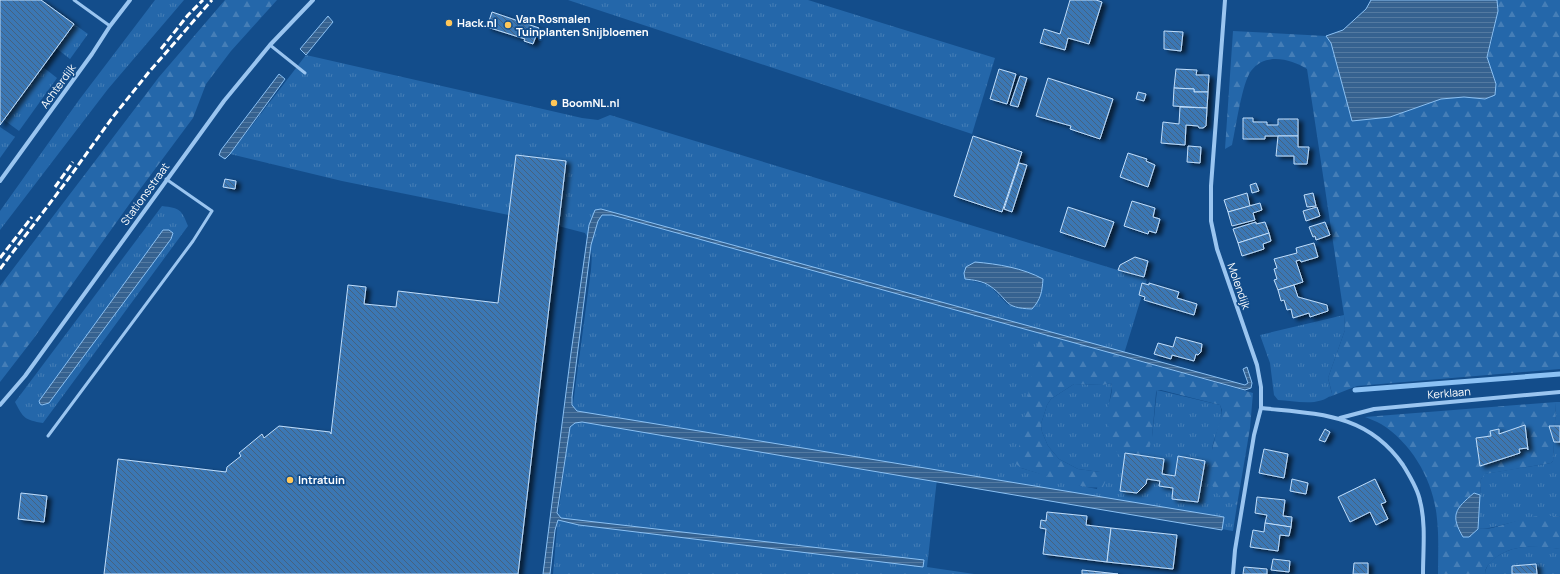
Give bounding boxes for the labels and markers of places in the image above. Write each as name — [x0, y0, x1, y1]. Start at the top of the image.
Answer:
place label: Van Rosmalen Tuinplanten Snijbloemen — [516, 11, 649, 39]
place label: Hack.nl — [457, 15, 497, 30]
marker: Hack.nl — [444, 18, 454, 28]
marker: Van Rosmalen Tuinplanten Snijbloemen — [503, 20, 513, 30]
place label: BoomNL.nl — [562, 95, 620, 110]
marker: BoomNL.nl — [549, 98, 559, 108]
place label: Intratuin — [298, 472, 345, 487]
marker: Intratuin — [285, 475, 295, 485]

